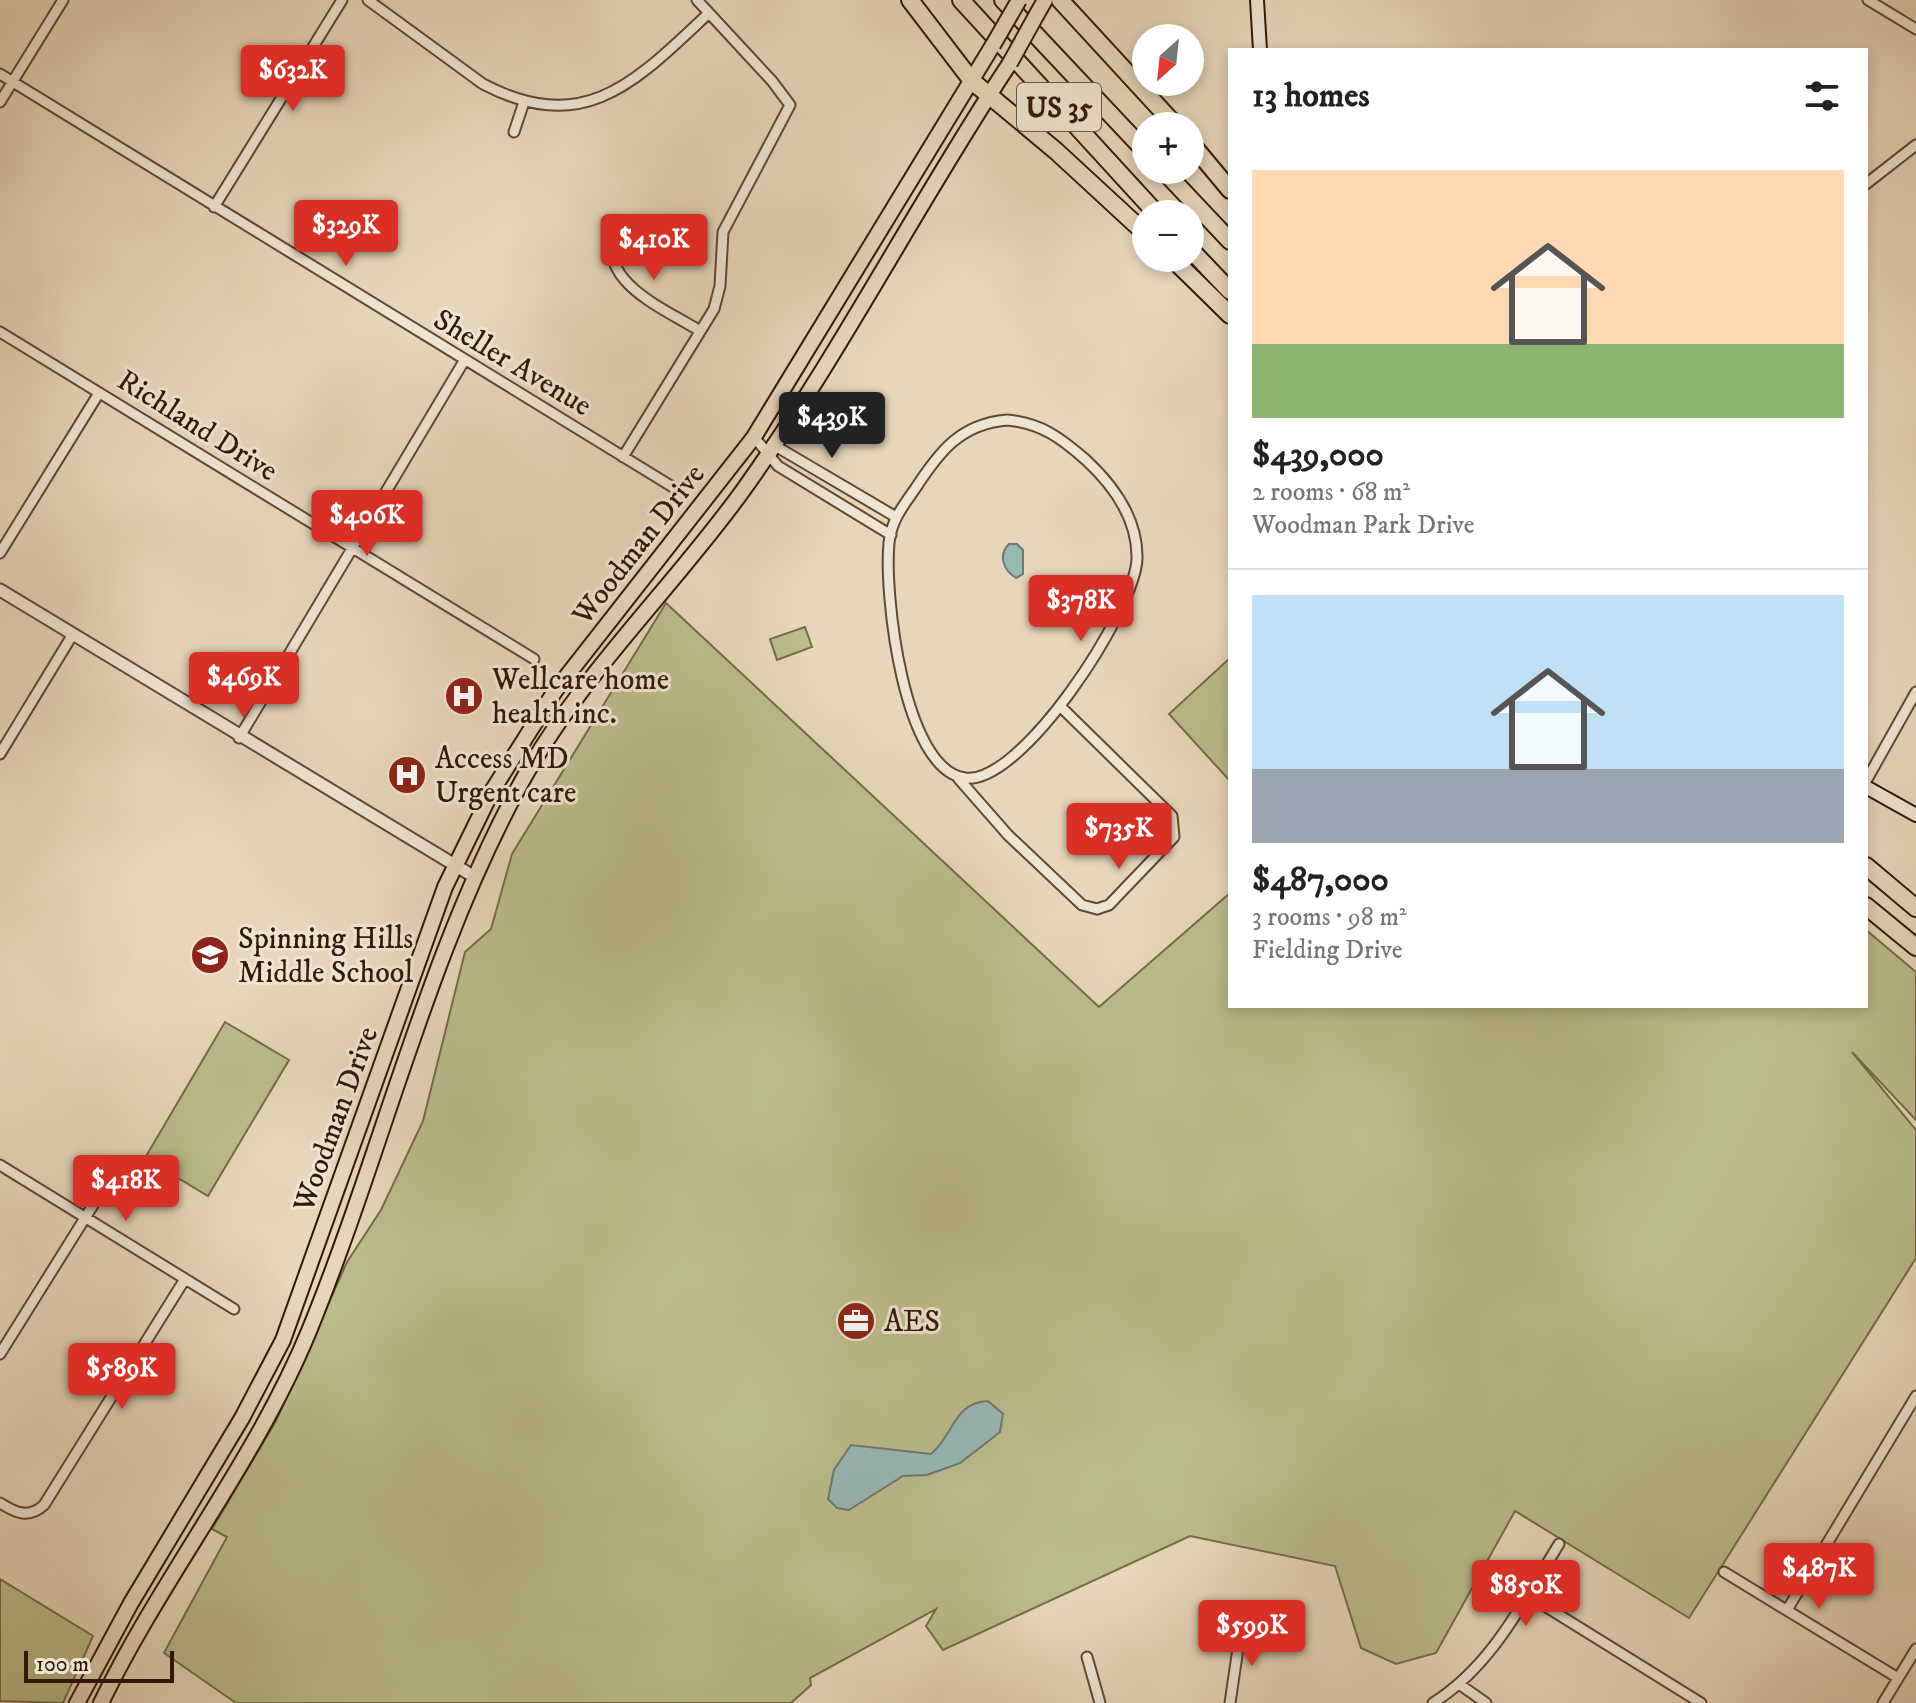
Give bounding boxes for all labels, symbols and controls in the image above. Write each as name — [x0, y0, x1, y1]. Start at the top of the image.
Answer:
north arrow — [1132, 24, 1204, 96]
map controls — [1132, 24, 1204, 272]
pin: $632K — [237, 45, 349, 113]
text: $632K — [259, 54, 327, 87]
icon: filters — [1800, 74, 1844, 118]
text: 13 homes — [1252, 75, 1370, 117]
road number: US 35 — [1017, 83, 1101, 131]
button: + — [1132, 112, 1204, 184]
pin: $329K — [290, 200, 402, 268]
button: − — [1132, 200, 1204, 272]
text: $329K — [312, 209, 380, 242]
pin: $410K — [598, 214, 710, 282]
icon: home — [1476, 222, 1620, 366]
text: $410K — [619, 223, 689, 256]
street label: Sheller Avenue — [426, 302, 598, 425]
street label: Richland Drive — [110, 362, 284, 490]
pin: $439K — [776, 392, 888, 460]
text: $439K — [797, 401, 867, 434]
text: $439,000 — [1252, 434, 1384, 476]
street label: Woodman Drive — [564, 457, 714, 634]
text: 2 rooms · 68 m² — [1252, 476, 1410, 509]
pin: $406K — [311, 490, 423, 558]
text: $406K — [330, 499, 404, 532]
text: Woodman Park Drive — [1252, 509, 1475, 542]
pin: $378K — [1025, 575, 1137, 643]
text: $378K — [1047, 584, 1115, 617]
icon: home — [1476, 647, 1620, 791]
pin: $469K — [188, 652, 300, 720]
text: $469K — [207, 661, 281, 694]
place label: Wellcare home health inc. — [491, 662, 669, 733]
hospital icon: Wellcare home health inc. — [443, 675, 485, 717]
place label: Access MD Urgent care — [435, 741, 576, 812]
hospital icon: Access MD Urgent care — [386, 754, 428, 796]
pin: $735K — [1063, 803, 1175, 871]
text: $735K — [1085, 812, 1153, 845]
text: $487,000 — [1252, 859, 1389, 901]
text: 3 rooms · 98 m² — [1252, 901, 1407, 934]
place label: Spinning Hills Middle School — [238, 921, 413, 992]
school or university icon: Spinning Hills Middle School — [189, 934, 231, 976]
text: Fielding Drive — [1252, 934, 1403, 967]
street label: Woodman Drive — [285, 1022, 387, 1218]
pin: $418K — [70, 1155, 182, 1223]
text: $418K — [91, 1164, 161, 1197]
office icon: AES — [835, 1300, 877, 1342]
place label: AES — [884, 1304, 940, 1341]
pin: $589K — [66, 1343, 178, 1411]
text: $589K — [86, 1352, 158, 1385]
pin: $487K — [1763, 1543, 1875, 1611]
text: $487K — [1782, 1552, 1856, 1585]
pin: $850K — [1470, 1560, 1582, 1628]
text: $850K — [1490, 1569, 1562, 1602]
pin: $599K — [1196, 1600, 1308, 1668]
text: $599K — [1216, 1609, 1288, 1642]
scale bar — [24, 1647, 174, 1683]
text: 100 m — [36, 1651, 89, 1678]

